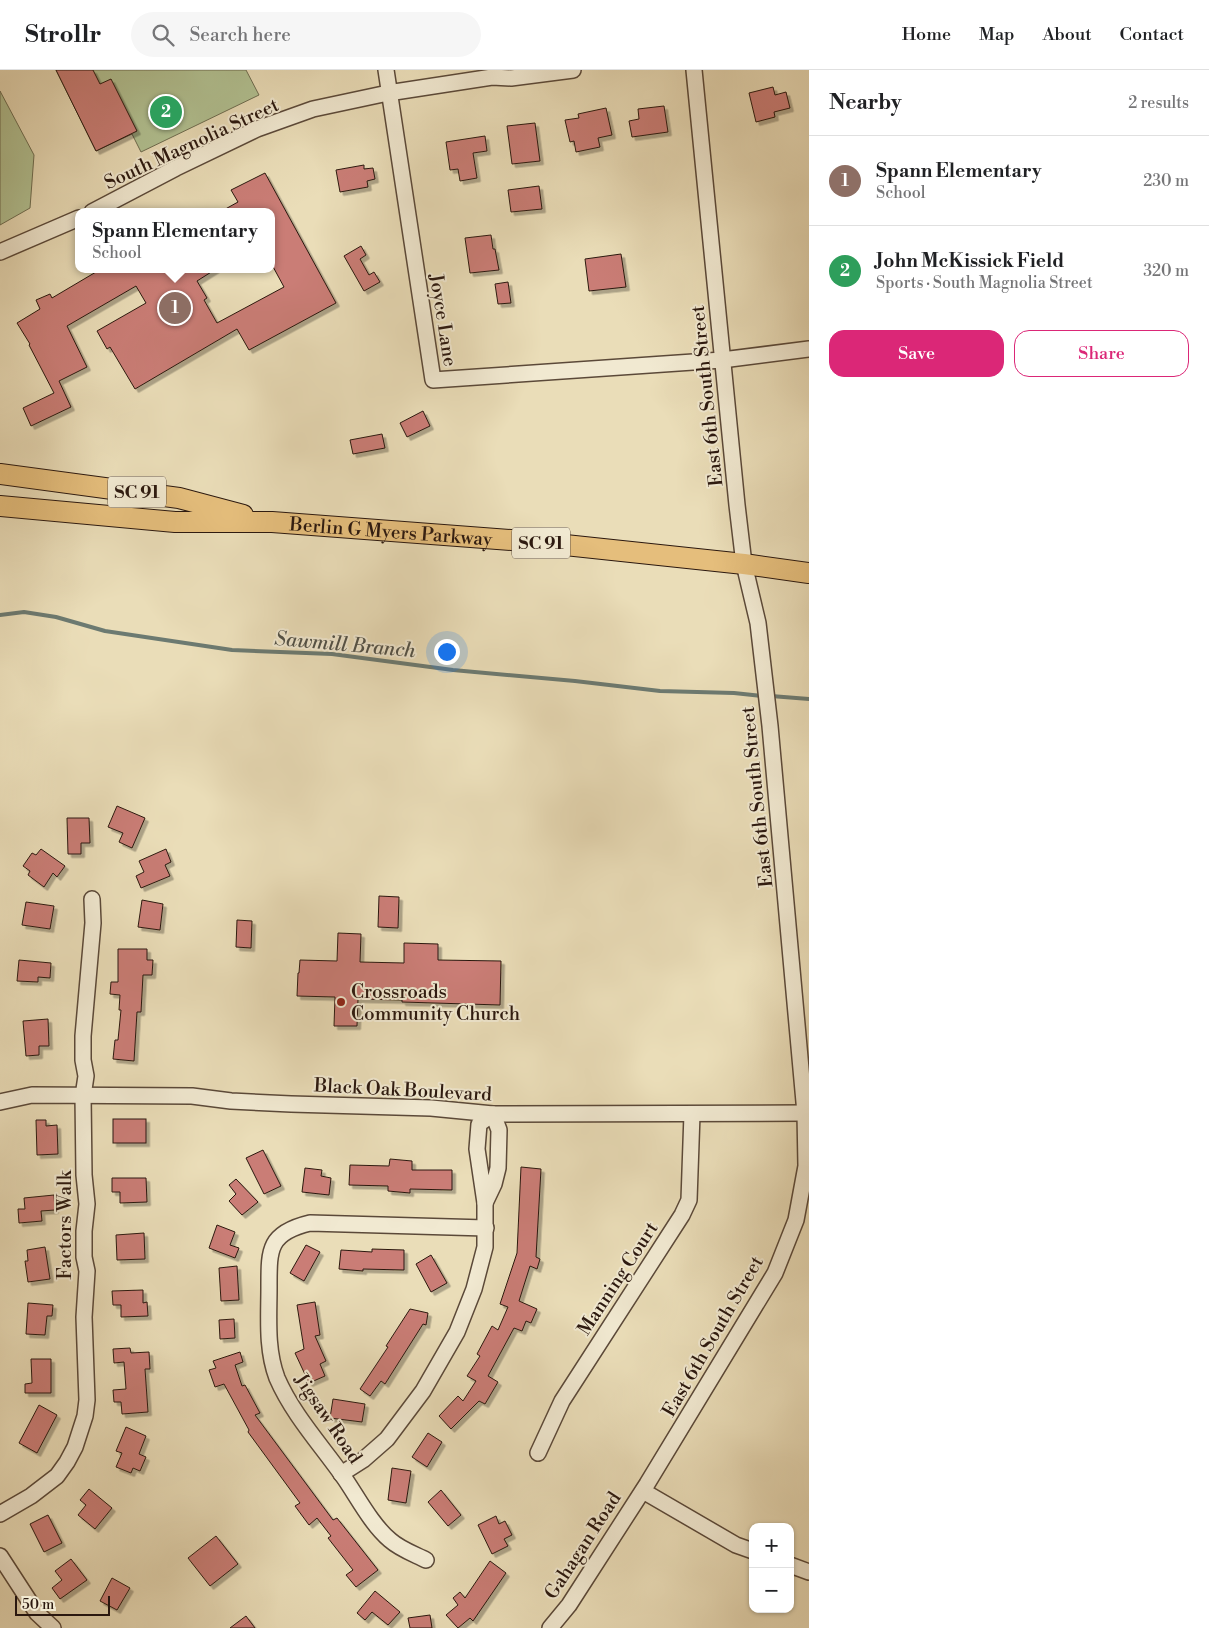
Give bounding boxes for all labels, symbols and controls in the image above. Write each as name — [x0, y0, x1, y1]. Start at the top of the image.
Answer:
search box — [131, 12, 481, 57]
text: Strollr — [25, 20, 101, 50]
icon: search — [149, 21, 177, 49]
text: Search here — [189, 23, 291, 47]
text: Home — [902, 23, 951, 46]
text: Map — [979, 23, 1015, 46]
text: About — [1043, 23, 1092, 46]
text: Contact — [1120, 23, 1184, 46]
text: Nearby — [829, 90, 902, 116]
street label: South Magnolia Street — [100, 93, 283, 195]
pin: 2 — [150, 93, 182, 131]
text: 2 results — [1128, 93, 1189, 113]
text: Spann Elementary — [876, 159, 1042, 183]
text: 1 — [841, 171, 849, 191]
text: 230 m — [1143, 171, 1189, 191]
text: School — [876, 183, 925, 203]
popup — [75, 208, 275, 273]
text: Spann Elementary — [92, 219, 258, 243]
text: School — [92, 243, 142, 263]
text: John McKissick Field — [876, 249, 1064, 273]
text: 2 — [840, 261, 850, 281]
text: 320 m — [1143, 261, 1189, 281]
street label: Joyce Lane — [424, 271, 462, 368]
text: Sports · South Magnolia Street — [876, 273, 1093, 293]
pin: 1 — [159, 289, 191, 327]
street label: East 6th South Street — [686, 304, 728, 488]
button: Save — [829, 330, 1004, 377]
button: Share — [1014, 330, 1189, 377]
road number: SC 91 — [108, 477, 166, 508]
street label: Berlin G Myers Parkway — [288, 512, 494, 552]
road number: SC 91 — [512, 528, 570, 558]
water label: Sawmill Branch — [273, 627, 417, 664]
your location — [434, 639, 460, 665]
street label: East 6th South Street — [736, 705, 778, 889]
place label: Crossroads Community Church — [351, 980, 520, 1026]
marker: Crossroads Community Church — [335, 996, 347, 1008]
street label: Black Oak Boulevard — [312, 1073, 493, 1107]
street label: Factors Walk — [53, 1169, 77, 1280]
street label: Manning Court — [572, 1217, 664, 1340]
street label: East 6th South Street — [657, 1252, 769, 1421]
street label: Jigsaw Road — [289, 1368, 367, 1468]
street label: Gahagan Road — [539, 1487, 627, 1604]
map controls — [749, 1523, 794, 1613]
button: + — [749, 1523, 794, 1568]
button: − — [749, 1568, 794, 1613]
scale bar — [15, 1593, 110, 1616]
text: 50 m — [22, 1596, 54, 1614]

